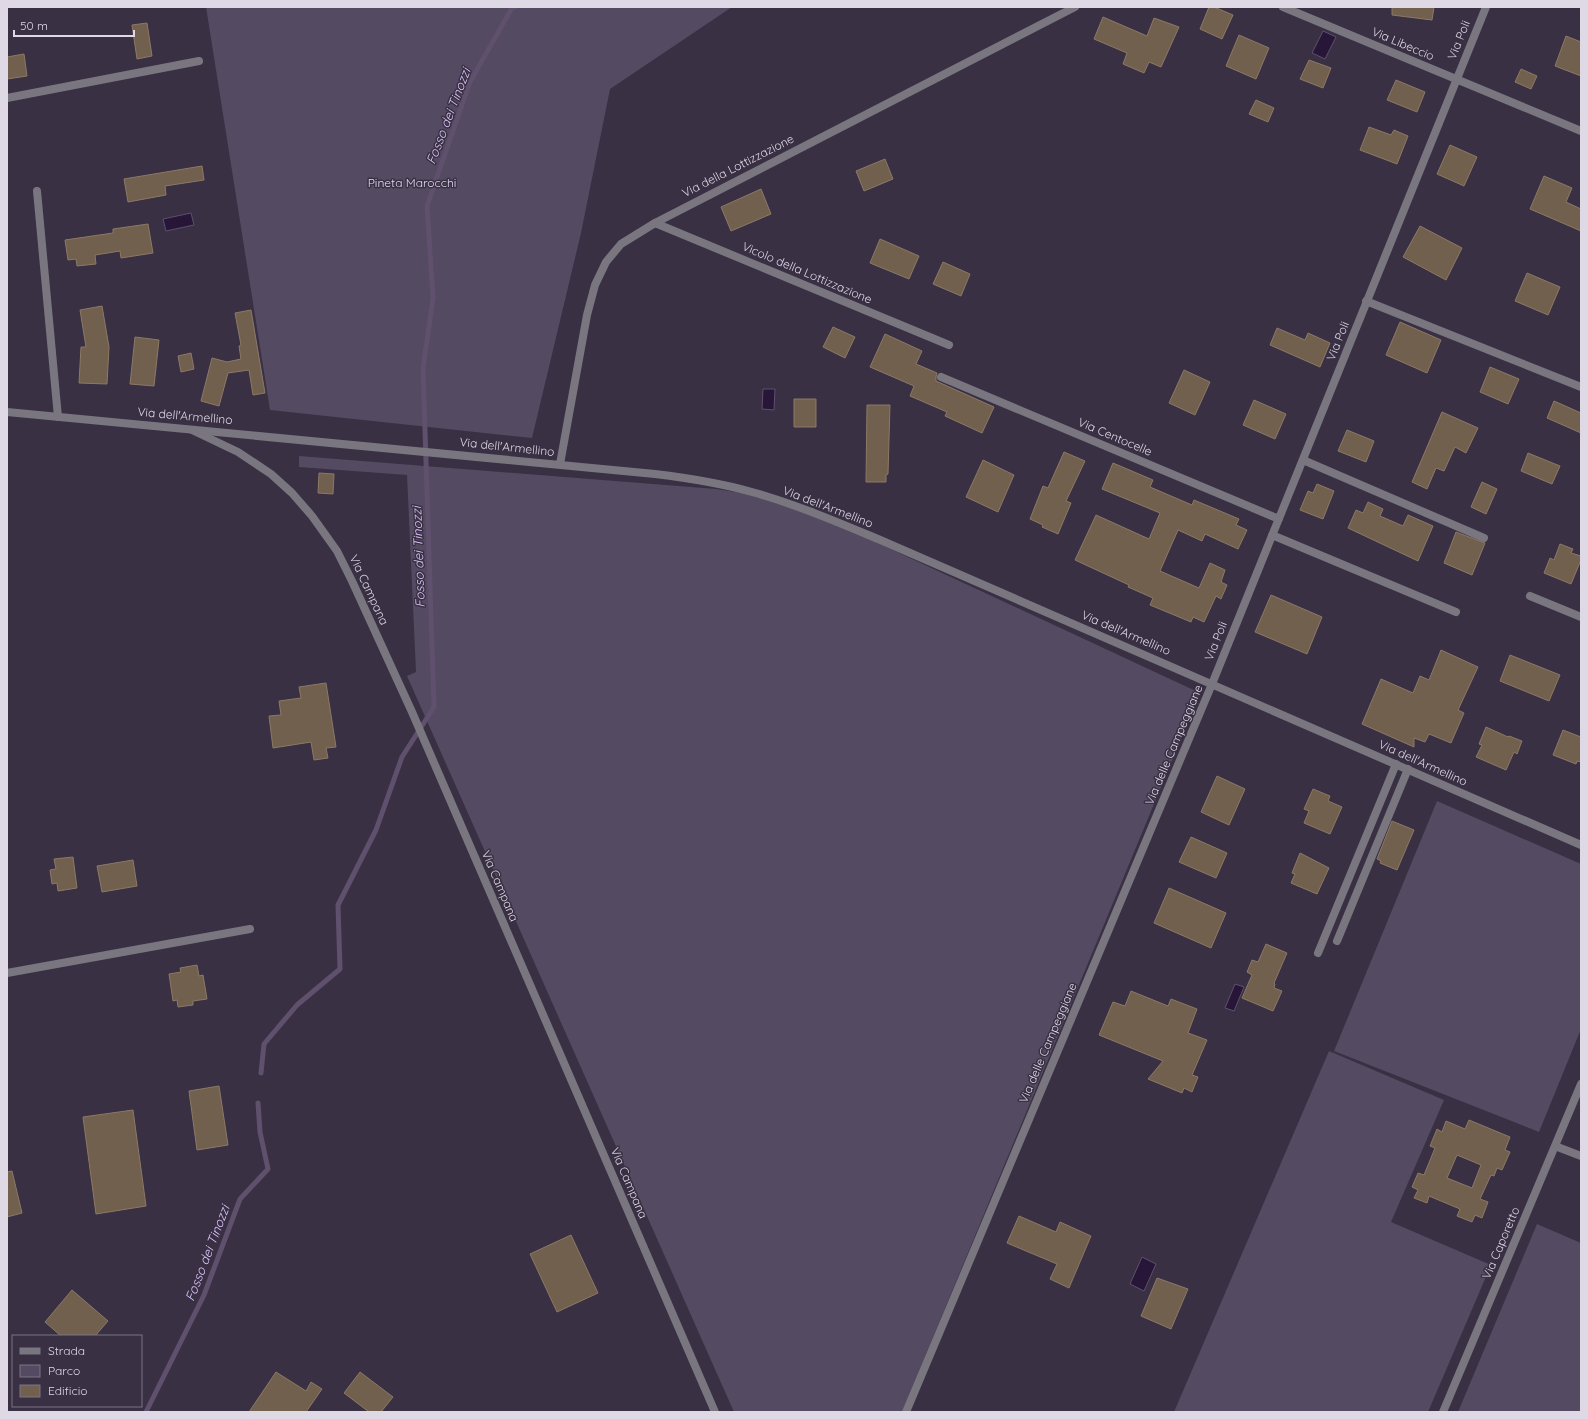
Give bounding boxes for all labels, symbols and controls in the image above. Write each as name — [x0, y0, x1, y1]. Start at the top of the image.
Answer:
scale bar — [14, 12, 134, 38]
text: 50 m — [20, 18, 48, 33]
street label: Via Poli — [1444, 18, 1473, 61]
street label: Via Libeccio — [1370, 24, 1437, 63]
water label: Fosso dei Tinozzi — [422, 64, 474, 166]
street label: Via della Lottizzazione — [679, 131, 796, 200]
park label: Pineta Marocchi — [368, 175, 456, 190]
street label: Vicolo della Lottizzazione — [740, 238, 875, 307]
street label: Via Poli — [1323, 319, 1352, 362]
street label: Via dell'Armellino — [137, 404, 233, 427]
street label: Via Centocelle — [1076, 414, 1155, 459]
street label: Via dell'Armellino — [459, 434, 555, 459]
street label: Via dell'Armellino — [781, 482, 875, 531]
water label: Fosso dei Tinozzi — [408, 504, 428, 608]
street label: Via Campana — [347, 552, 392, 627]
street label: Via dell'Armellino — [1079, 607, 1173, 658]
street label: Via Poli — [1201, 619, 1230, 662]
street label: Via delle Campeggiane — [1141, 682, 1206, 807]
street label: Via dell'Armellino — [1377, 736, 1470, 789]
street label: Via Campana — [479, 848, 522, 924]
street label: Via delle Campeggiane — [1015, 980, 1080, 1105]
street label: Via Campana — [608, 1145, 651, 1221]
water label: Fosso dei Tinozzi — [181, 1201, 233, 1303]
street label: Via Caporetto — [1479, 1204, 1523, 1281]
legend — [12, 1335, 142, 1407]
text: Strada — [48, 1343, 85, 1358]
text: Parco — [48, 1363, 80, 1378]
text: Edificio — [48, 1383, 88, 1398]

